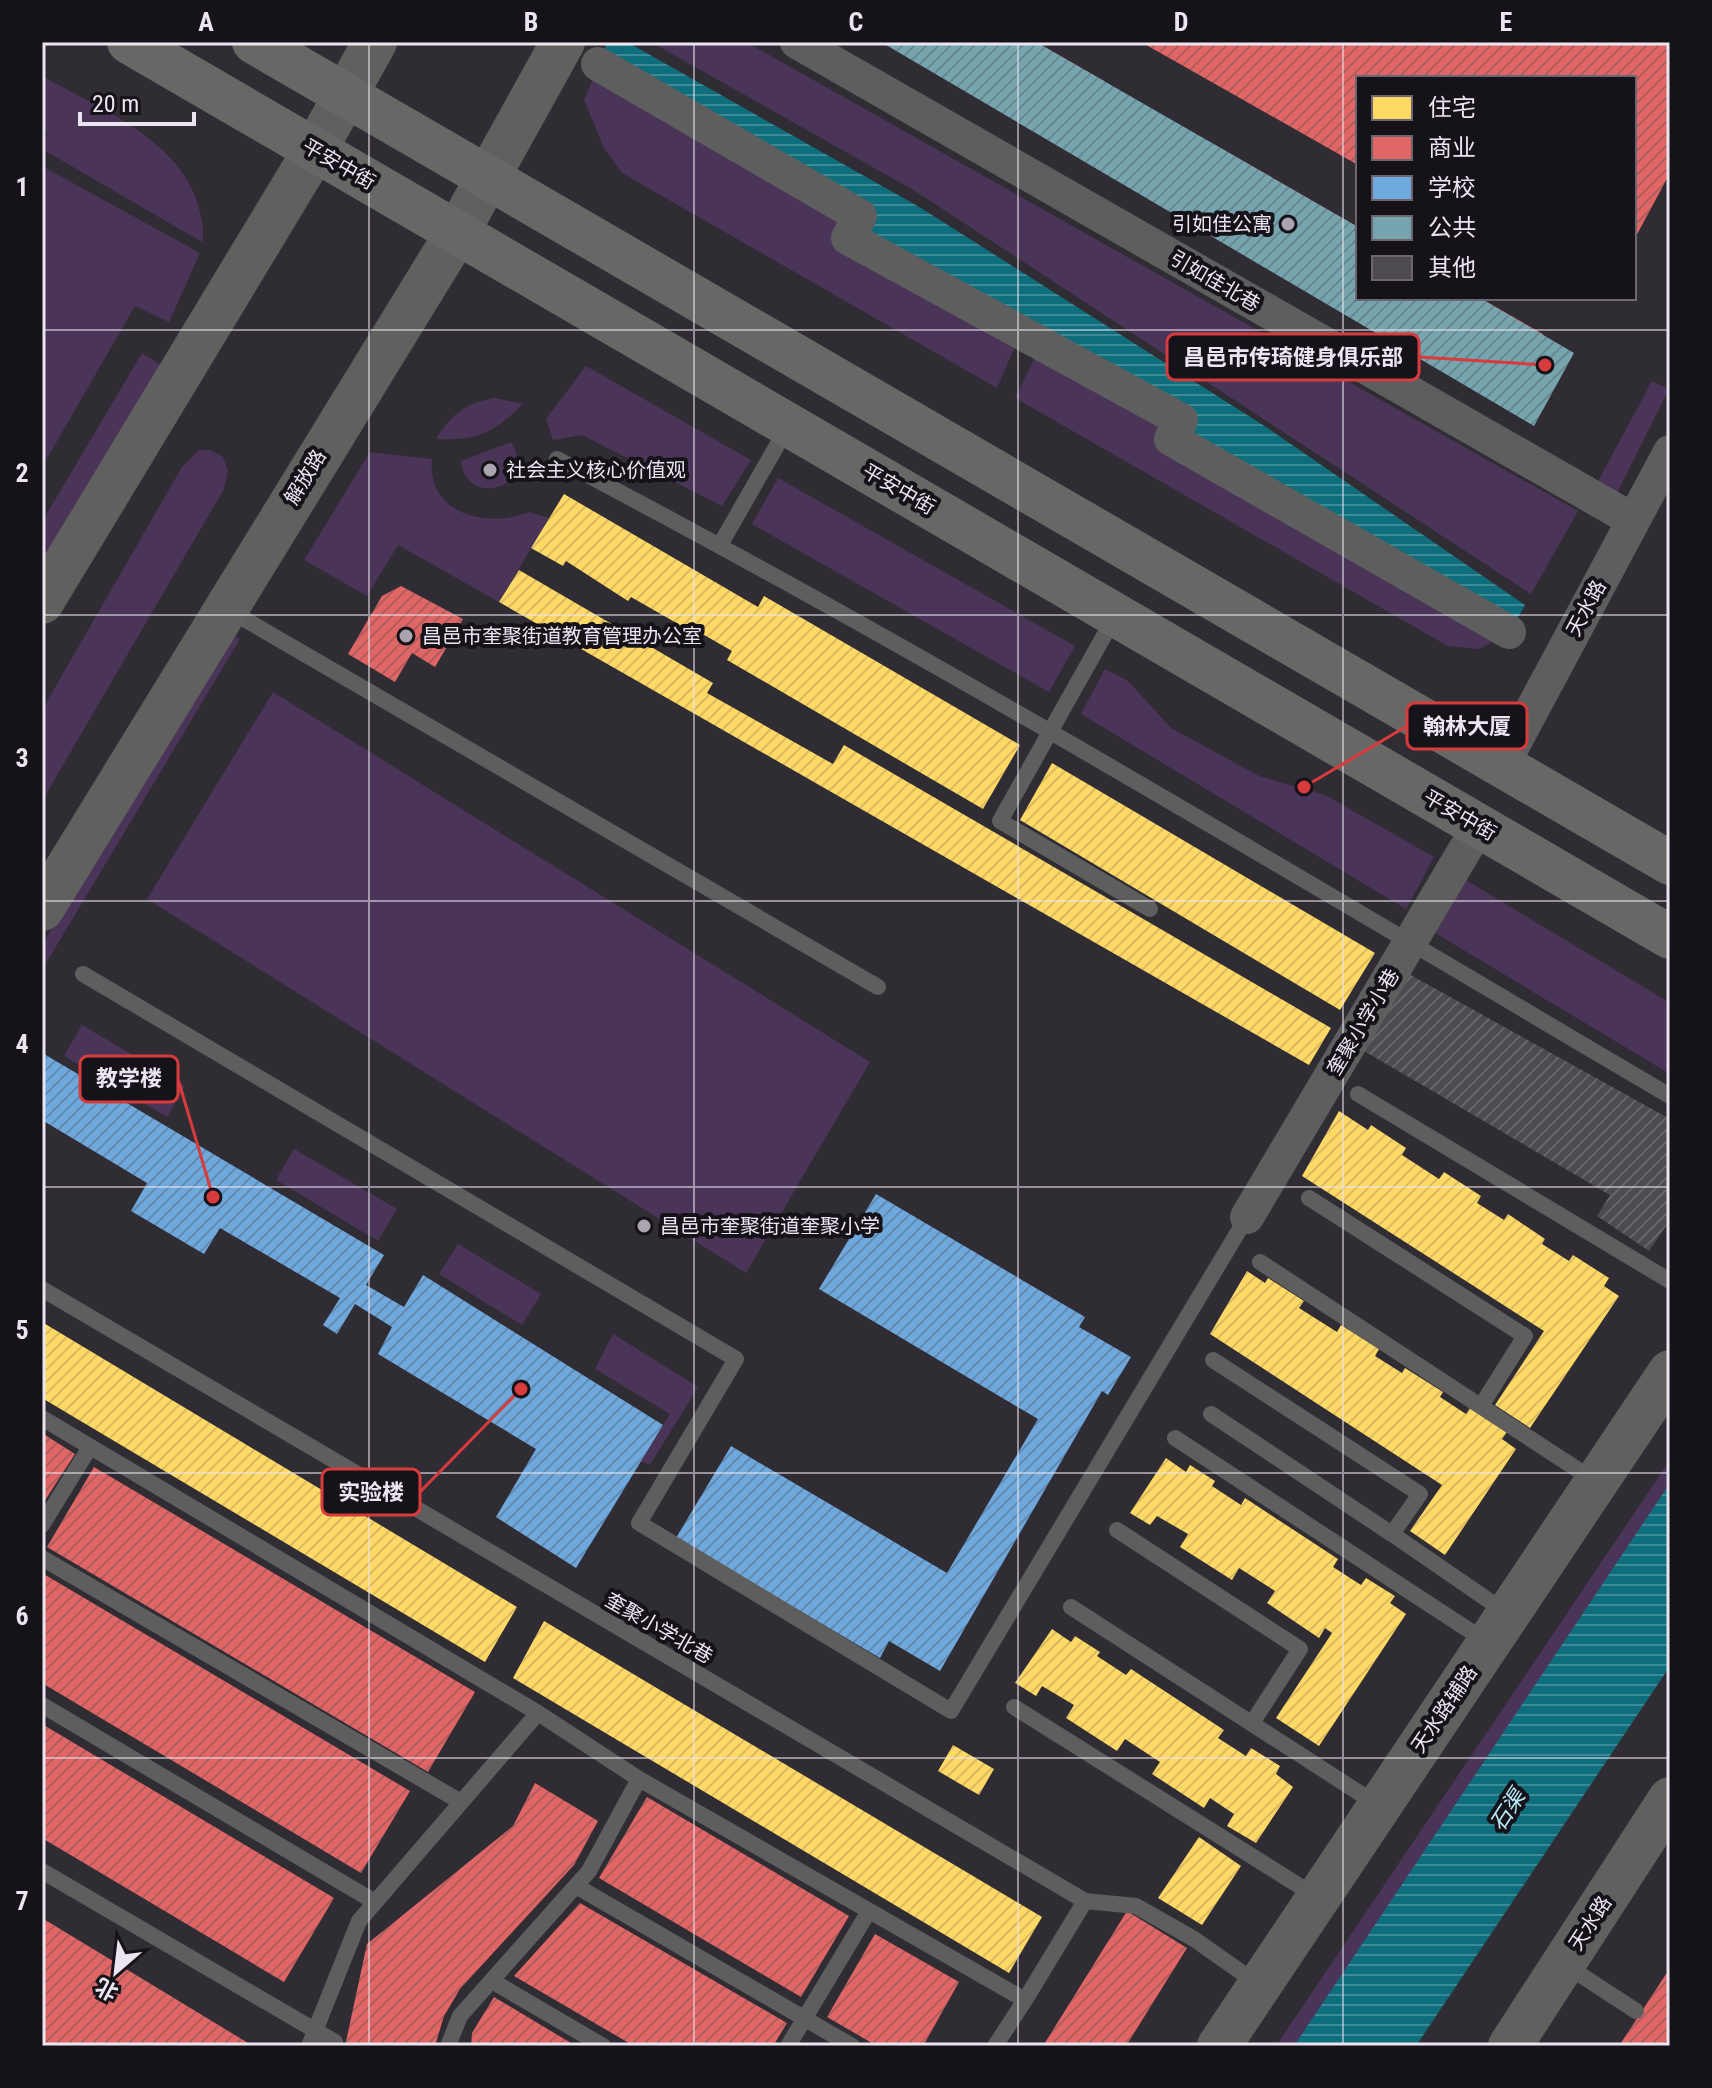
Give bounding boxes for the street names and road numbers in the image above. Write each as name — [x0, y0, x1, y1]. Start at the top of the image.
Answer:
street label: 平安中街 — [298, 134, 380, 194]
street label: 引如佳北巷 — [1166, 246, 1264, 316]
street label: 解放路 — [279, 445, 331, 509]
street label: 平安中街 — [858, 459, 940, 519]
street label: 天水路 — [1561, 576, 1611, 640]
street label: 平安中街 — [1419, 785, 1501, 845]
street label: 奎聚小学小巷 — [1322, 964, 1404, 1080]
street label: 奎聚小学北巷 — [601, 1588, 717, 1668]
street label: 天水路辅路 — [1406, 1661, 1482, 1757]
street label: 天水路 — [1564, 1891, 1616, 1955]

